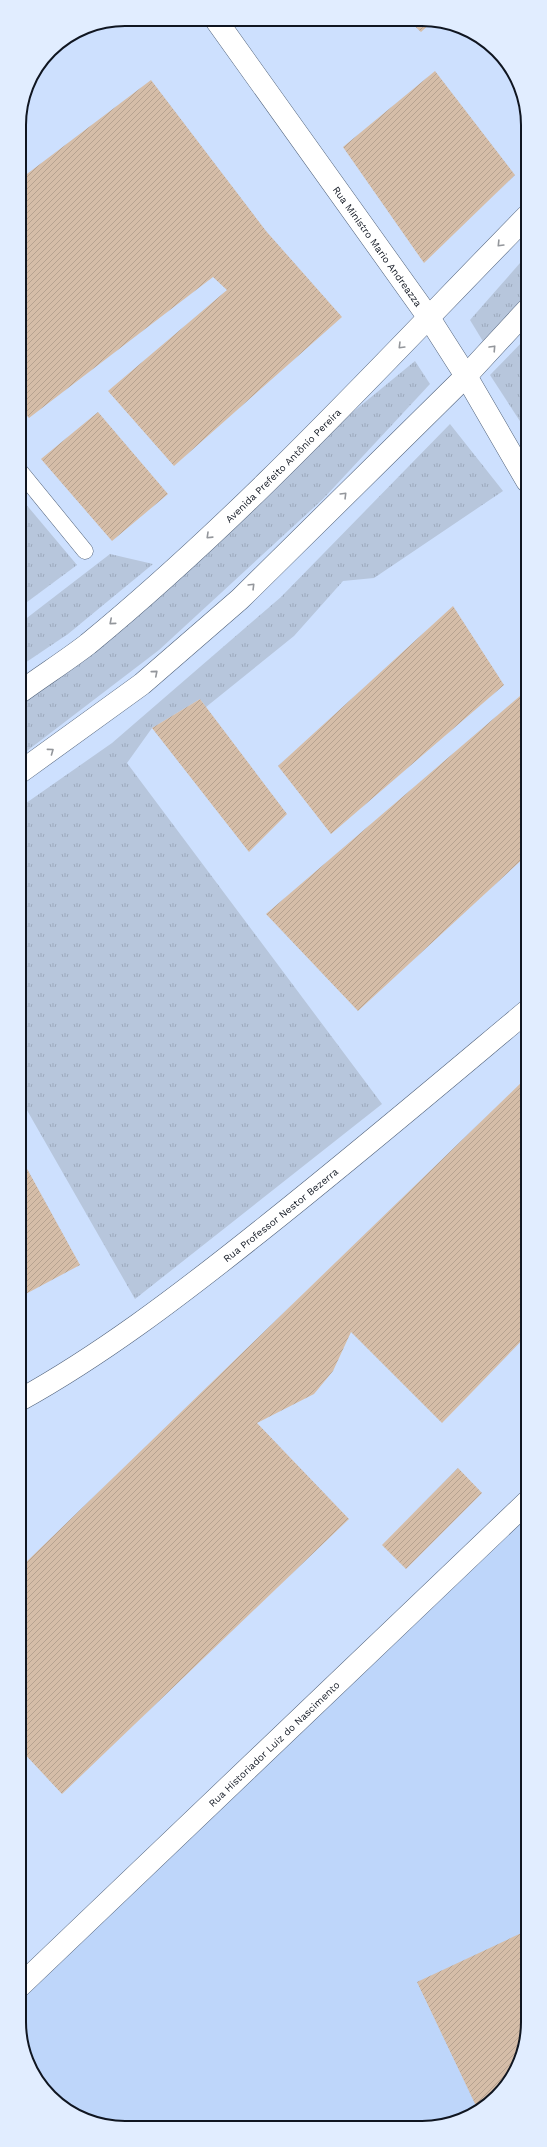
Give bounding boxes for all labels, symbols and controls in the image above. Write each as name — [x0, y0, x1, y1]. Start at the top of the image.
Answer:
street label: Rua Ministro Mario Andreazza — [331, 184, 424, 309]
one-way arrow — [497, 239, 505, 247]
one-way arrow — [398, 341, 406, 349]
one-way arrow — [488, 345, 496, 353]
street label: Avenida Prefeito Antônio Pereira — [223, 406, 343, 525]
one-way arrow — [339, 492, 347, 500]
one-way arrow — [206, 531, 214, 539]
one-way arrow — [247, 583, 255, 591]
one-way arrow — [110, 618, 117, 625]
one-way arrow — [150, 670, 158, 677]
one-way arrow — [47, 749, 54, 756]
street label: Rua Professor Nestor Bezerra — [221, 1166, 341, 1264]
street label: Rua Historiador Luiz do Nascimento — [207, 1679, 342, 1809]

